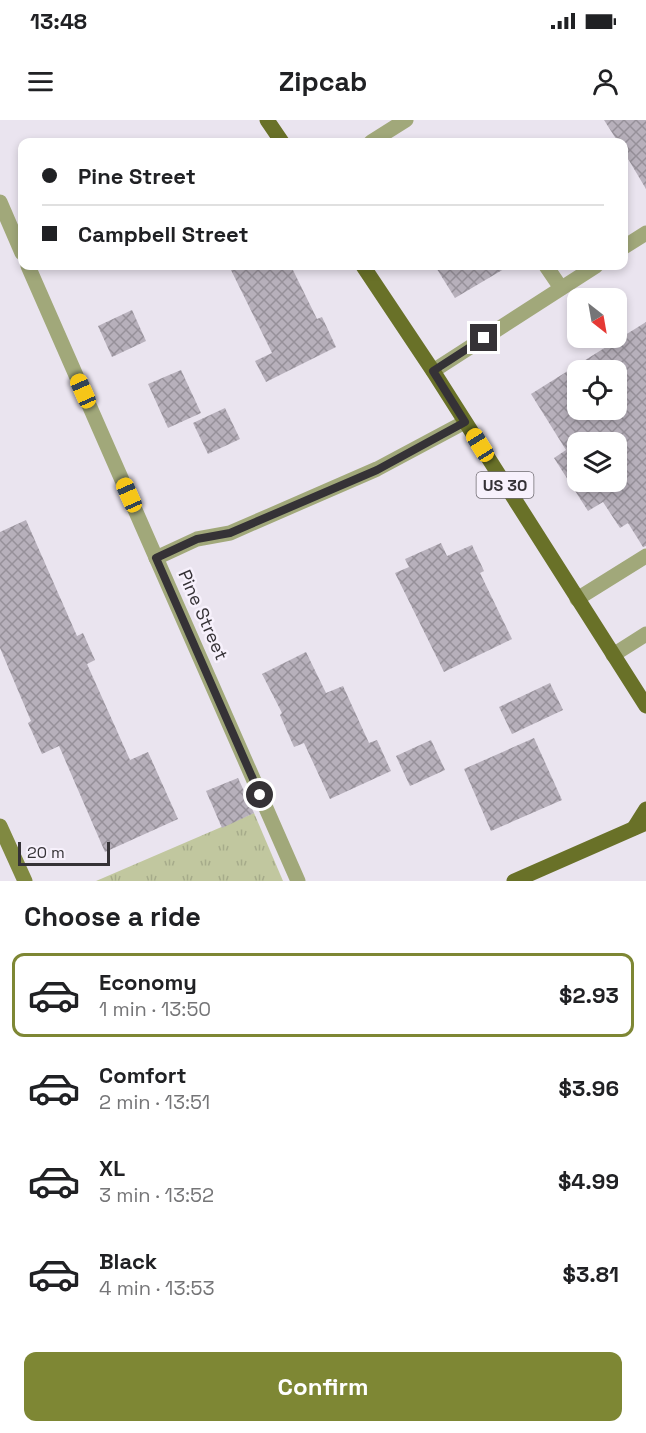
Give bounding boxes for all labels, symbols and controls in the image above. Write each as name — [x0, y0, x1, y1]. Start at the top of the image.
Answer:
text: 13:48 — [30, 7, 87, 35]
text: Zipcab — [279, 64, 367, 99]
icon: menu — [24, 65, 57, 98]
icon: person — [589, 65, 622, 98]
text: Pine Street — [78, 162, 196, 190]
text: Campbell Street — [78, 220, 248, 248]
north arrow — [567, 288, 627, 348]
map controls — [567, 288, 627, 492]
route end — [470, 324, 497, 351]
button: locate — [567, 360, 627, 420]
car — [67, 371, 99, 411]
car — [463, 425, 497, 465]
button: layers — [567, 432, 627, 492]
road number: US 30 — [476, 472, 534, 498]
car — [113, 475, 145, 515]
street label: Pine Street — [173, 566, 234, 664]
route start — [246, 781, 273, 808]
scale bar — [18, 839, 110, 866]
text: 20 m — [27, 842, 65, 863]
text: Choose a ride — [24, 899, 201, 934]
icon: car — [27, 968, 81, 1022]
text: Economy — [99, 968, 197, 996]
text: $2.93 — [559, 981, 619, 1009]
text: 1 min · 13:50 — [99, 996, 211, 1022]
icon: car — [27, 1061, 81, 1115]
text: Comfort — [99, 1061, 187, 1089]
text: $3.96 — [559, 1074, 619, 1102]
text: 2 min · 13:51 — [99, 1089, 210, 1115]
icon: car — [27, 1154, 81, 1208]
text: XL — [99, 1154, 125, 1182]
text: $4.99 — [558, 1167, 619, 1195]
text: 3 min · 13:52 — [99, 1182, 214, 1208]
icon: car — [27, 1247, 81, 1301]
text: Black — [99, 1247, 157, 1275]
text: $3.81 — [563, 1260, 619, 1288]
text: 4 min · 13:53 — [99, 1275, 215, 1301]
button: Confirm — [24, 1352, 622, 1421]

